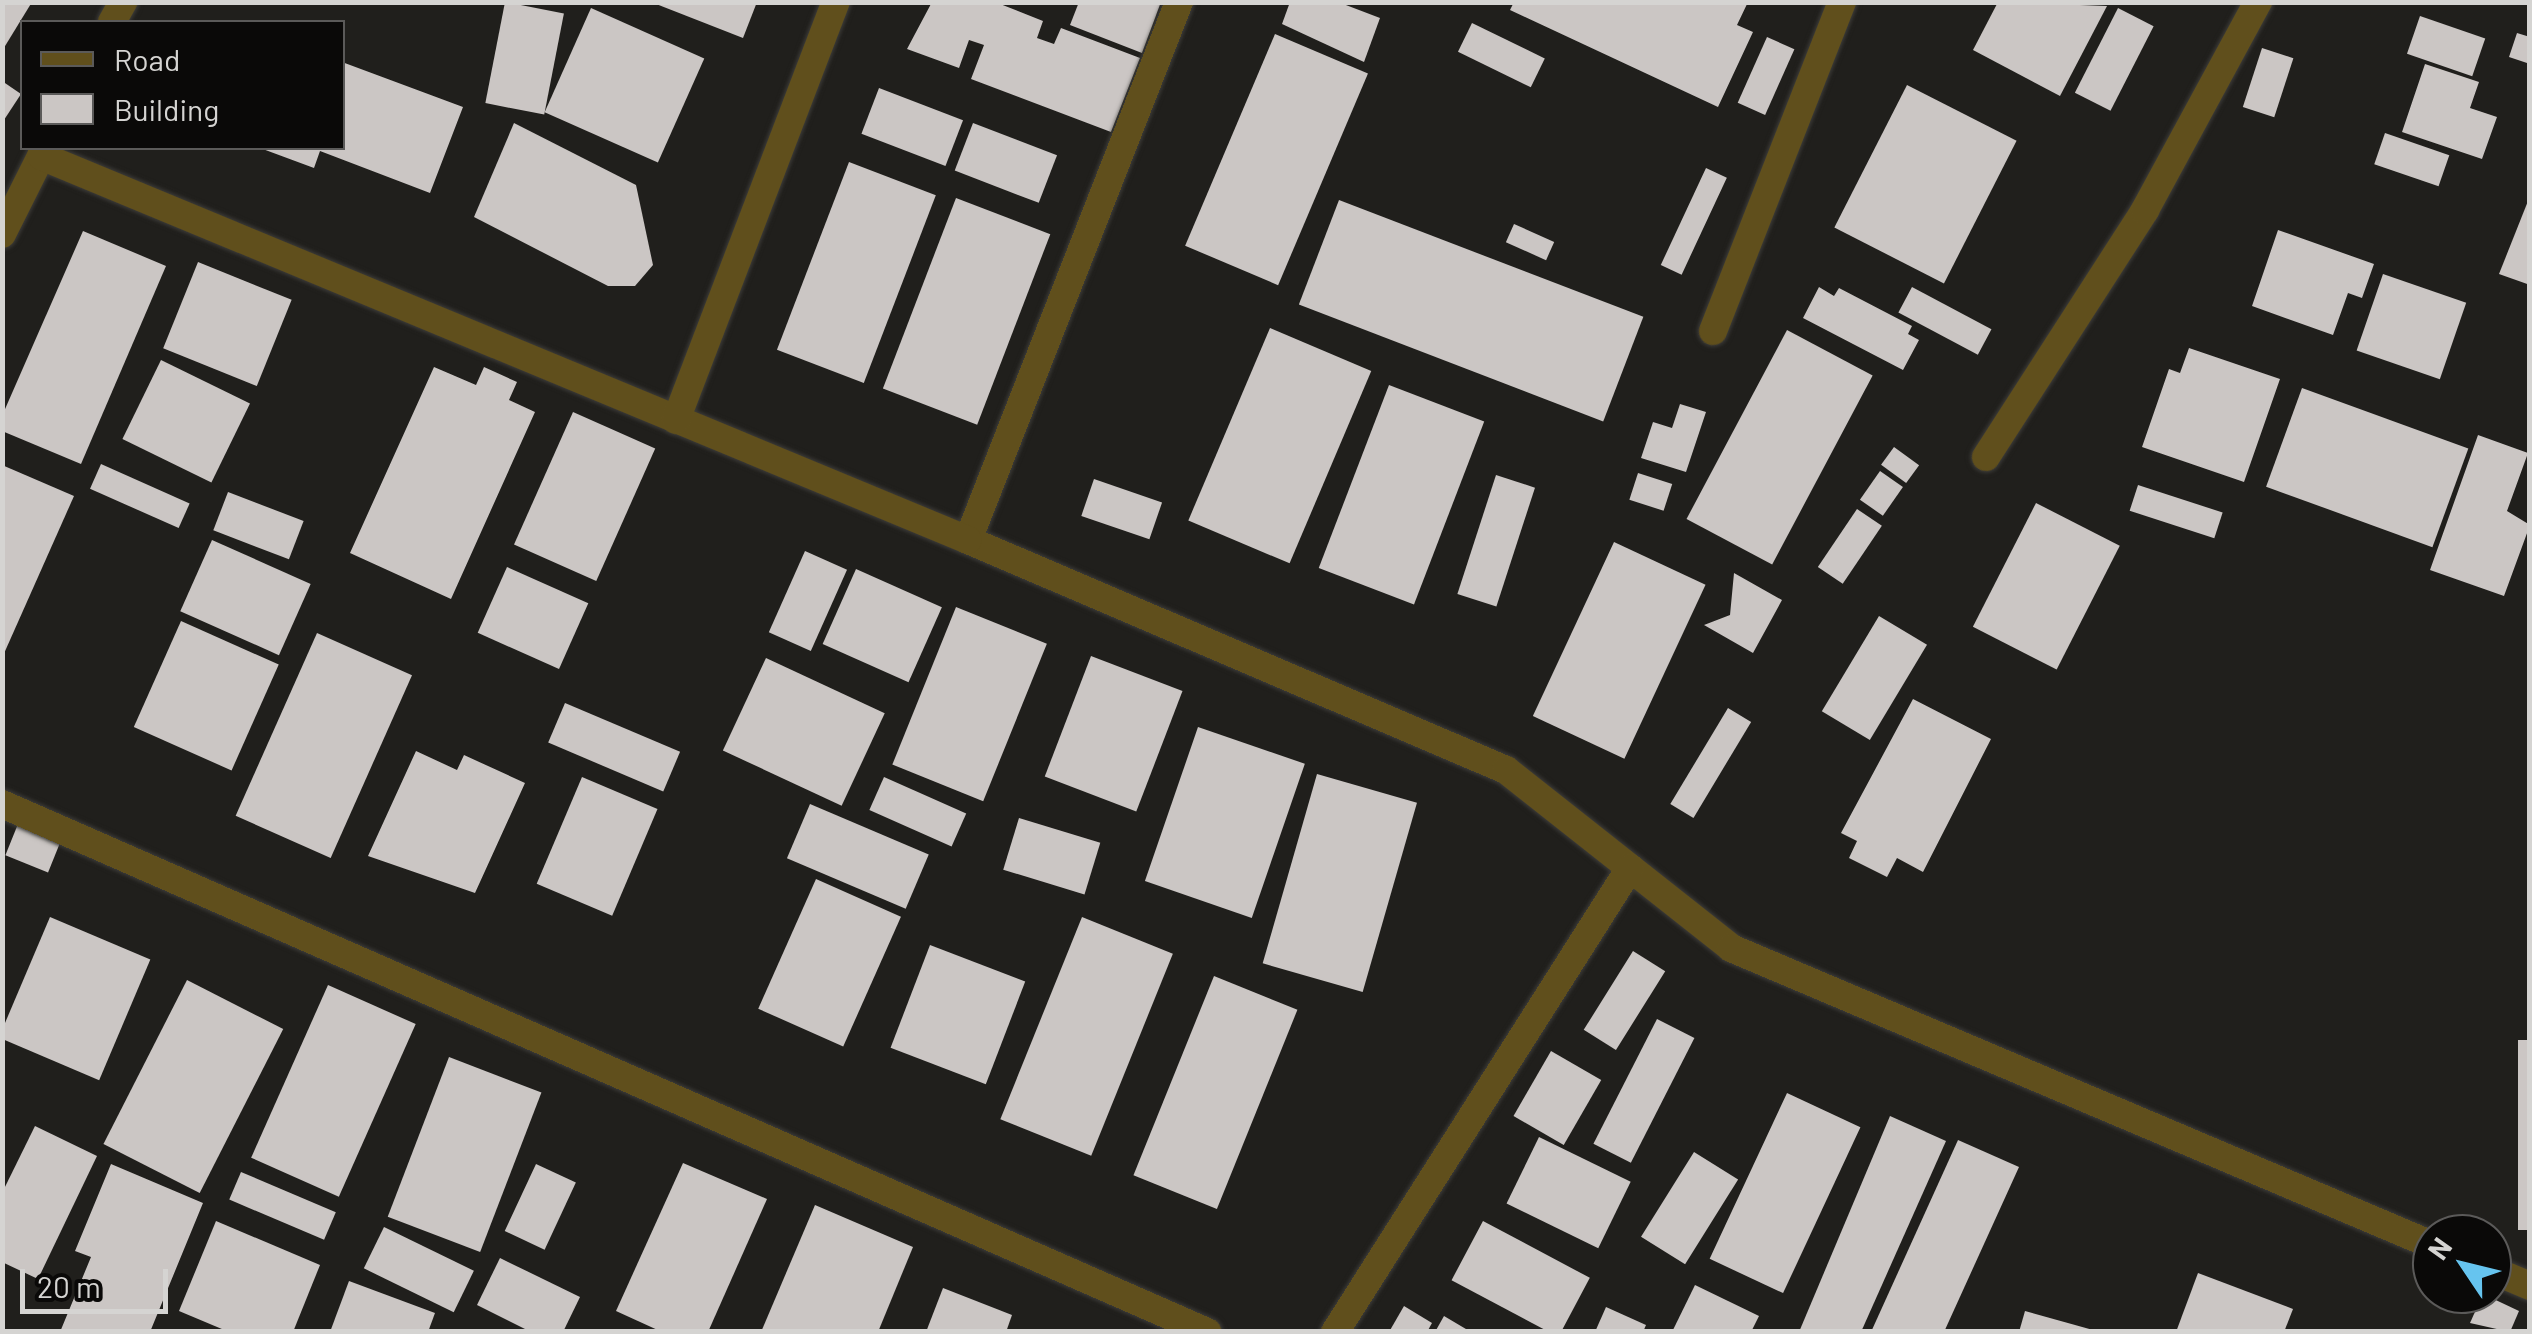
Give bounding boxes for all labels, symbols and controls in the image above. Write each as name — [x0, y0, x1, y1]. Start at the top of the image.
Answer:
legend — [20, 20, 345, 150]
text: Road — [114, 41, 180, 77]
text: Building — [114, 91, 219, 127]
north arrow — [2412, 1214, 2512, 1314]
text: N — [2420, 1231, 2458, 1265]
scale bar — [25, 1249, 172, 1311]
text: 20 m — [37, 1268, 101, 1304]

